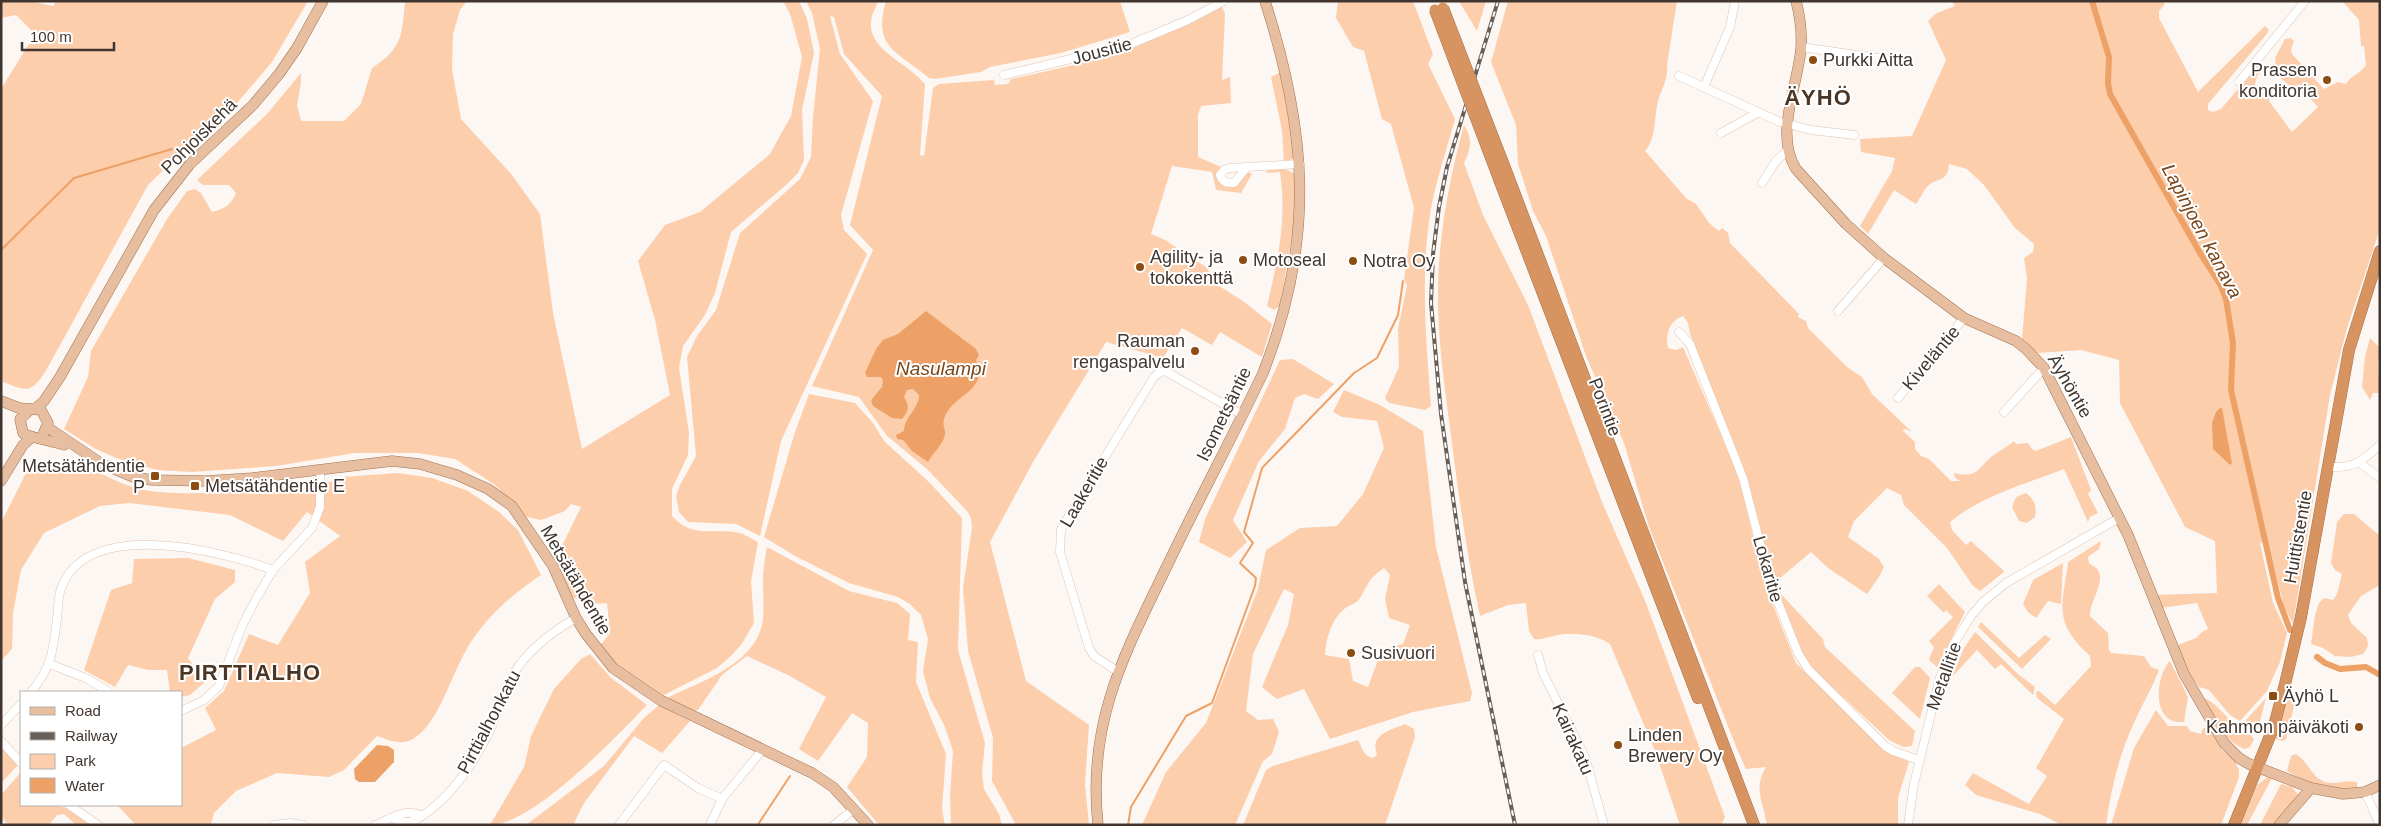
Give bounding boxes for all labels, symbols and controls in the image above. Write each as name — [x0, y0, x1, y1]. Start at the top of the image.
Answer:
scale bar — [22, 20, 115, 52]
text: 100 m — [30, 28, 72, 45]
street label: Jousitie — [1070, 33, 1134, 69]
place label: Purkki Aitta — [1823, 50, 1914, 70]
marker: Purkki Aitta — [1807, 54, 1819, 66]
place label: Prassen konditoria — [2239, 60, 2318, 101]
marker: Prassen konditoria — [2321, 74, 2333, 86]
district label: ÄYHÖ — [1784, 85, 1852, 110]
street label: Pohjoiskehä — [157, 94, 241, 178]
water label: Lapinjoen kanava — [2158, 160, 2246, 302]
place label: Agility- ja tokokenttä — [1150, 247, 1234, 288]
place label: Motoseal — [1253, 250, 1326, 270]
place label: Notra Oy — [1363, 251, 1435, 271]
marker: Motoseal — [1237, 254, 1249, 266]
marker: Notra Oy — [1347, 255, 1359, 267]
marker: Agility- ja tokokenttä — [1134, 261, 1146, 273]
street label: Kiveläntie — [1898, 322, 1964, 394]
place label: Rauman rengaspalvelu — [1073, 331, 1185, 372]
marker: Rauman rengaspalvelu — [1189, 345, 1201, 357]
street label: Äyhöntie — [2044, 351, 2096, 421]
water label: Nasulampi — [896, 358, 987, 379]
street label: Isometsäntie — [1193, 364, 1255, 464]
street label: Porintie — [1585, 375, 1625, 439]
street label: Laakeritie — [1056, 453, 1112, 531]
place label: Metsätähdentie P — [22, 456, 145, 497]
marker: Metsätähdentie P — [149, 470, 161, 482]
place label: Metsätähdentie E — [205, 476, 345, 496]
marker: Metsätähdentie E — [189, 480, 201, 492]
street label: Huittistentie — [2280, 489, 2316, 585]
street label: Metsätähdentie — [537, 522, 615, 638]
street label: Lokaritie — [1749, 534, 1787, 604]
street label: Metallitie — [1922, 639, 1966, 713]
place label: Susivuori — [1361, 643, 1435, 663]
marker: Susivuori — [1345, 647, 1357, 659]
district label: PIRTTIALHO — [179, 660, 321, 685]
street label: Pirttialhonkatu — [453, 667, 525, 777]
place label: Äyhö L — [2283, 686, 2339, 706]
marker: Äyhö L — [2267, 690, 2279, 702]
legend — [20, 691, 182, 806]
street label: Kairakatu — [1548, 700, 1598, 778]
text: Road — [65, 702, 101, 719]
place label: Kahmon päiväkoti — [2206, 717, 2349, 737]
marker: Kahmon päiväkoti — [2353, 721, 2365, 733]
place label: Linden Brewery Oy — [1628, 725, 1722, 766]
text: Railway — [65, 727, 118, 744]
marker: Linden Brewery Oy — [1612, 739, 1624, 751]
text: Park — [65, 752, 96, 769]
text: Water — [65, 777, 104, 794]

